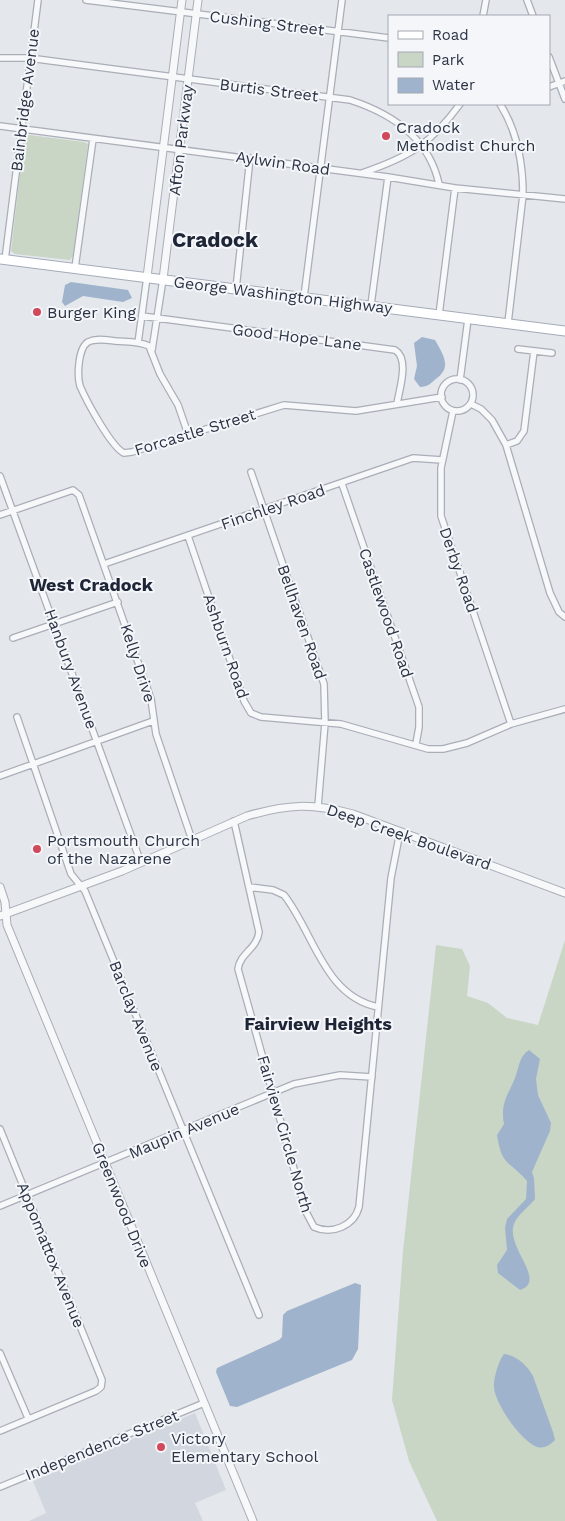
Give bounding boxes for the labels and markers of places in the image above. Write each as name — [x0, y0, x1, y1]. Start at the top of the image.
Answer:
place label: Cradock Methodist Church — [396, 118, 536, 155]
marker: Cradock Methodist Church — [380, 130, 392, 142]
place label: Burger King — [47, 303, 136, 322]
marker: Burger King — [31, 306, 43, 318]
place label: Portsmouth Church of the Nazarene — [47, 831, 200, 868]
marker: Portsmouth Church of the Nazarene — [31, 843, 43, 855]
place label: Victory Elementary School — [171, 1429, 319, 1466]
marker: Victory Elementary School — [155, 1441, 167, 1453]

